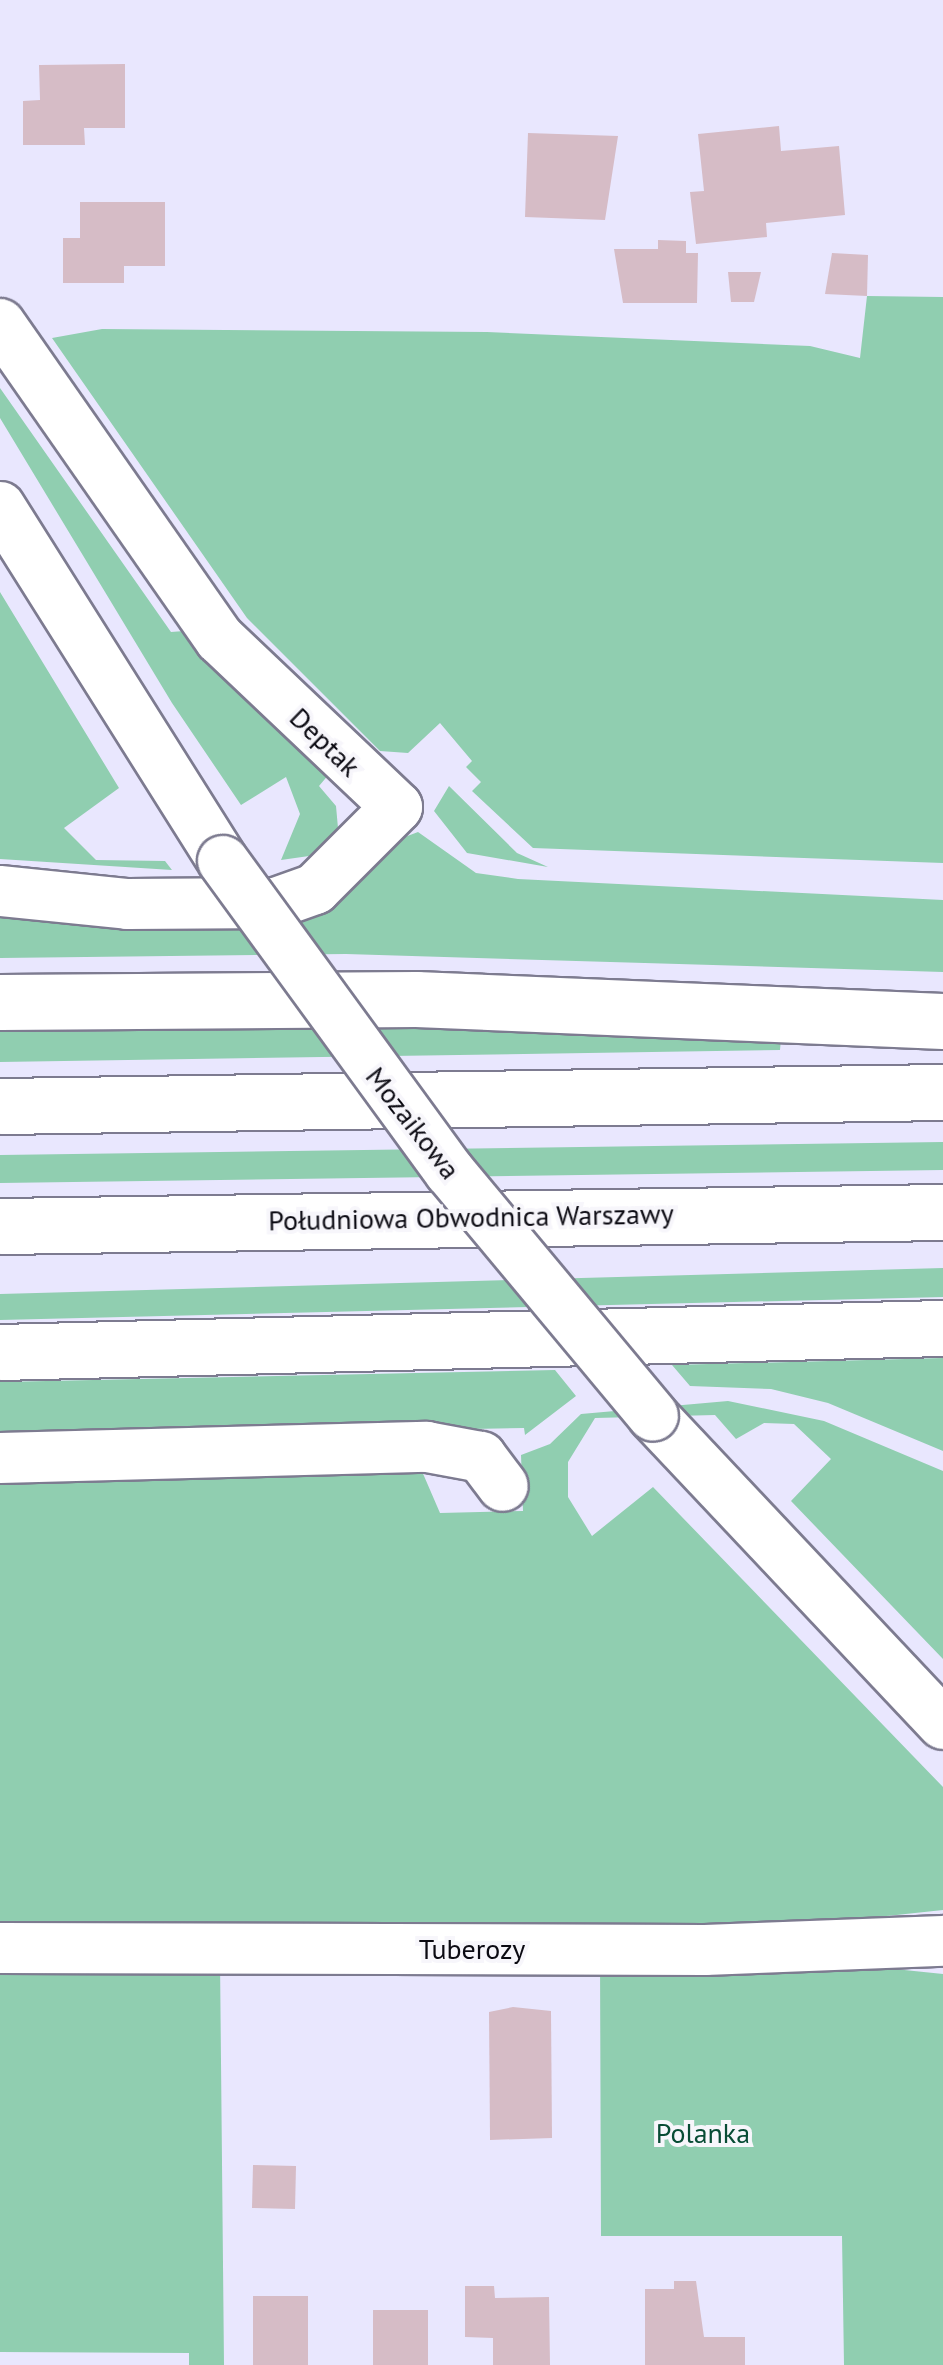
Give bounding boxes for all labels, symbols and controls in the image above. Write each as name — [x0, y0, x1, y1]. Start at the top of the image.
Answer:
street label: Deptak — [283, 701, 367, 783]
street label: Mozaikowa — [359, 1060, 467, 1186]
street label: Południowa Obwodnica Warszawy — [268, 1197, 674, 1237]
street label: Tuberozy — [419, 1932, 525, 1966]
park label: Polanka — [656, 2116, 750, 2150]

